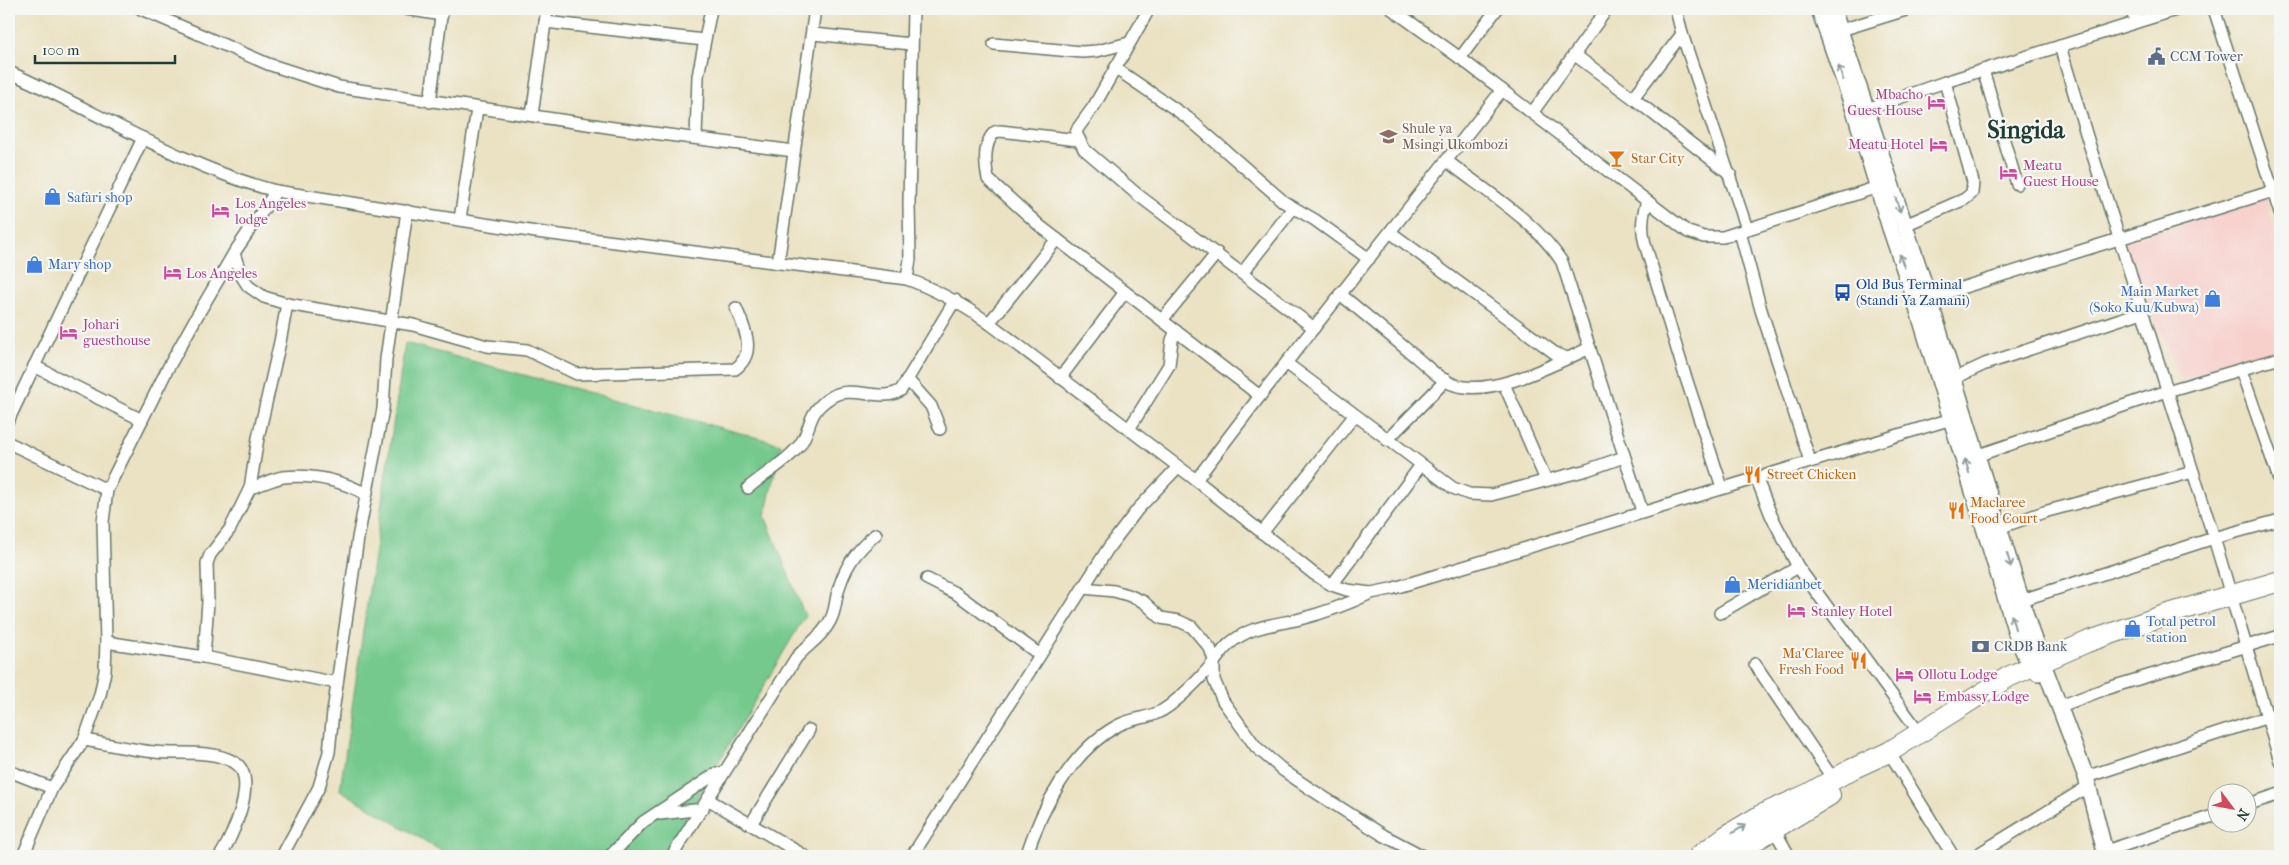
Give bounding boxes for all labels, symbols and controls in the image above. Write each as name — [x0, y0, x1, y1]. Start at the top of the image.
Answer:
scale bar — [35, 32, 175, 64]
text: 100 m — [42, 41, 80, 59]
public building icon: CCM Tower — [2146, 46, 2166, 66]
place label: CCM Tower — [2170, 48, 2243, 65]
one-way arrow — [1836, 66, 1845, 82]
place label: Mbacho Guest House — [1847, 86, 1923, 119]
hotel icon: Mbacho Guest House — [1927, 92, 1947, 112]
district label: Singida — [1987, 116, 2066, 144]
place label: Shule ya Msingi Ukombozi — [1402, 120, 1508, 153]
school or university icon: Shule ya Msingi Ukombozi — [1378, 126, 1398, 146]
hotel icon: Meatu Hotel — [1928, 134, 1948, 154]
place label: Meatu Hotel — [1848, 136, 1924, 153]
bar icon: Star City — [1607, 148, 1627, 168]
place label: Star City — [1631, 150, 1685, 167]
place label: Meatu Guest House — [2023, 157, 2099, 190]
hotel icon: Meatu Guest House — [1999, 163, 2019, 183]
shop icon: Safari shop — [43, 187, 63, 207]
place label: Safari shop — [67, 189, 133, 206]
place label: Los Angeles lodge — [234, 195, 306, 228]
one-way arrow — [1894, 196, 1903, 212]
hotel icon: Los Angeles lodge — [211, 201, 231, 221]
one-way arrow — [1896, 253, 1906, 269]
shop icon: Mary shop — [24, 254, 44, 274]
place label: Mary shop — [48, 256, 112, 273]
hotel icon: Los Angeles — [162, 263, 182, 283]
place label: Los Angeles — [186, 265, 257, 282]
place label: Old Bus Terminal (Standi Ya Zamani) — [1856, 276, 1970, 309]
bus stop icon: Old Bus Terminal (Standi Ya Zamani) — [1832, 282, 1852, 302]
place label: Main Market (Soko Kuu/Kubwa) — [2089, 283, 2199, 316]
shop icon: Main Market (Soko Kuu/Kubwa) — [2203, 289, 2223, 309]
place label: Johari guesthouse — [82, 316, 151, 349]
hotel icon: Johari guesthouse — [59, 322, 79, 342]
one-way arrow — [1961, 458, 1971, 474]
restaurant icon: Street Chicken — [1743, 464, 1763, 484]
place label: Street Chicken — [1767, 466, 1856, 483]
place label: Maclaree Food Court — [1970, 494, 2038, 527]
restaurant icon: Maclaree Food Court — [1946, 500, 1966, 520]
one-way arrow — [2005, 552, 2014, 567]
shop icon: Meridianbet — [1723, 574, 1743, 594]
place label: Meridianbet — [1747, 576, 1822, 593]
hotel icon: Stanley Hotel — [1787, 601, 1807, 621]
place label: Stanley Hotel — [1811, 603, 1893, 620]
place label: Total petrol station — [2146, 613, 2216, 646]
one-way arrow — [2008, 614, 2018, 630]
shop icon: Total petrol station — [2122, 619, 2142, 639]
bank icon: CRDB Bank — [1970, 636, 1990, 656]
place label: CRDB Bank — [1994, 638, 2068, 655]
place label: Ma'Claree Fresh Food — [1778, 645, 1844, 678]
restaurant icon: Ma'Claree Fresh Food — [1848, 651, 1868, 671]
hotel icon: Ollotu Lodge — [1894, 664, 1914, 684]
place label: Ollotu Lodge — [1918, 666, 1997, 683]
hotel icon: Embassy Lodge — [1913, 686, 1933, 706]
place label: Embassy Lodge — [1937, 688, 2029, 705]
north arrow — [2206, 782, 2256, 832]
text: N — [2232, 806, 2253, 824]
one-way arrow — [1732, 823, 1746, 833]

